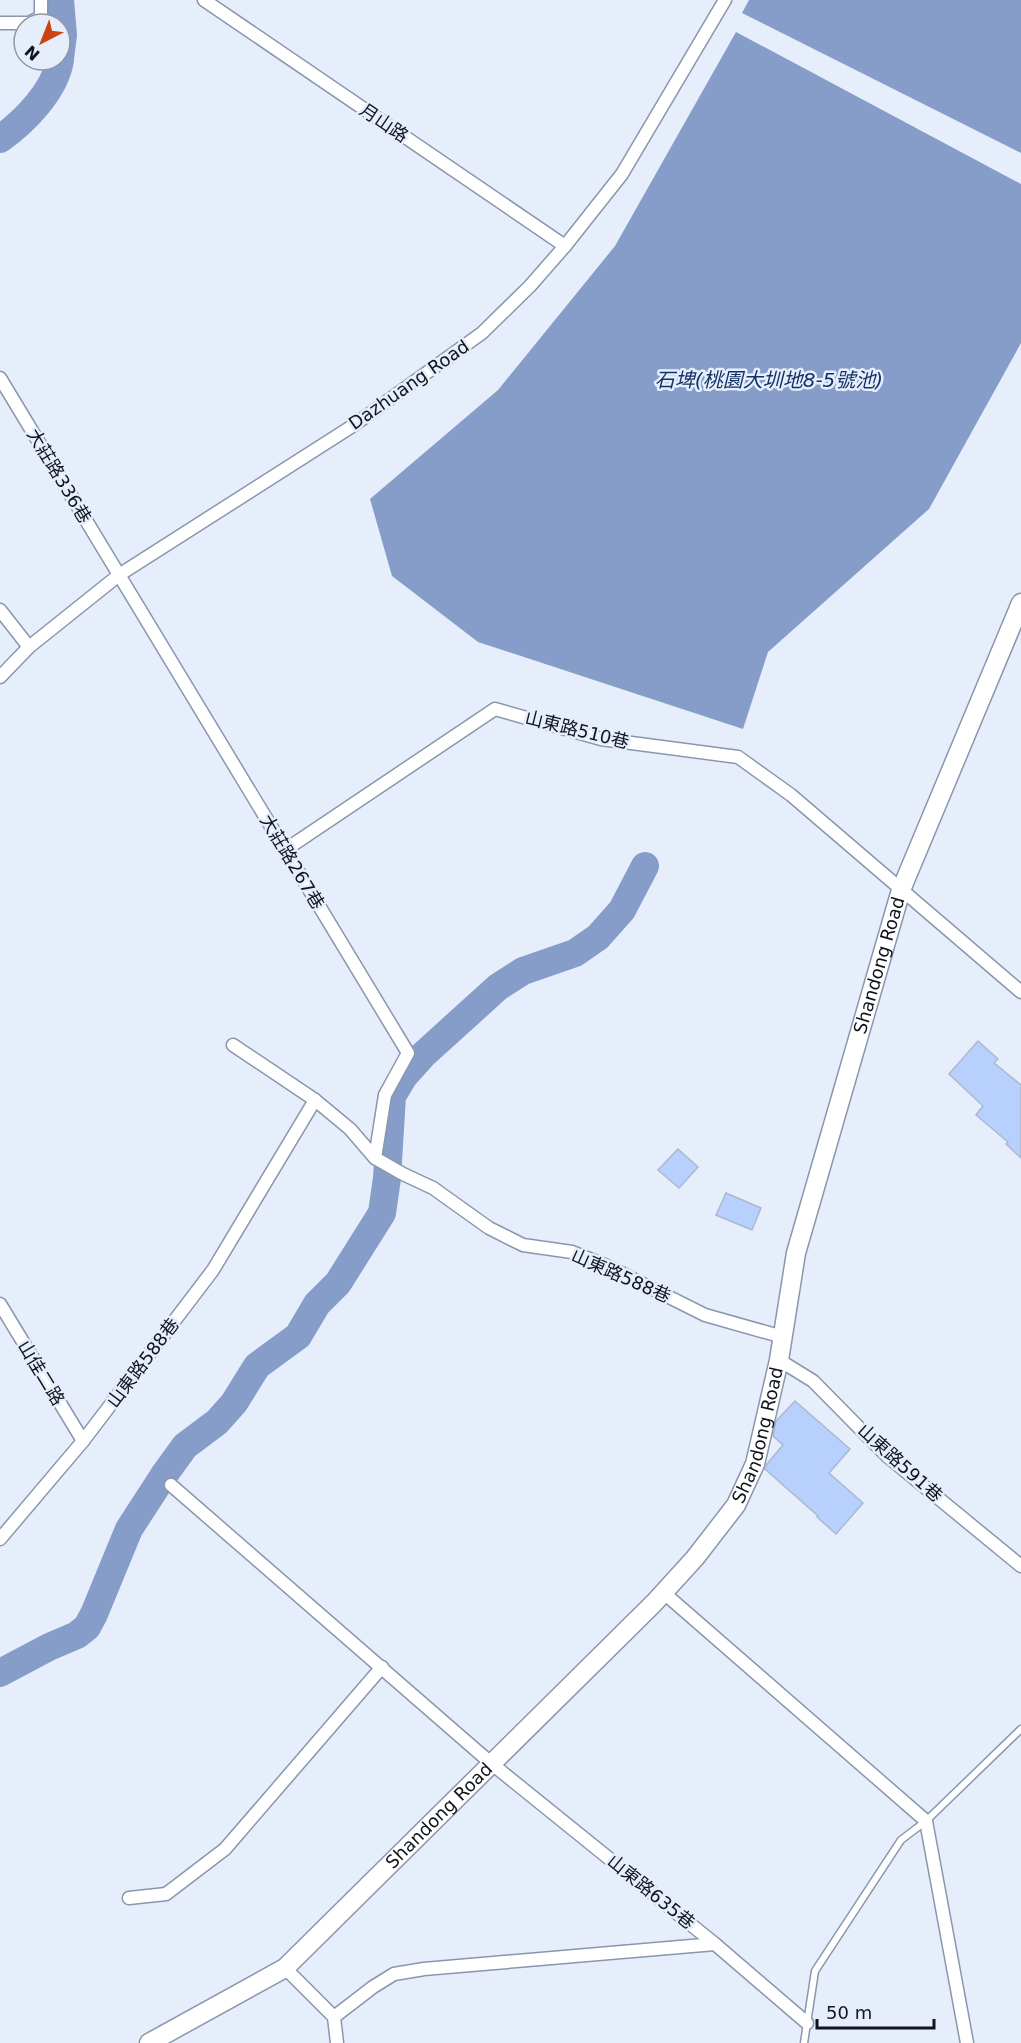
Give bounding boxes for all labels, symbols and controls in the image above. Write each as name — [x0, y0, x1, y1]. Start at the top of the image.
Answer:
north arrow — [12, 12, 72, 72]
text: N — [21, 41, 44, 64]
street label: 月山路 — [356, 99, 413, 146]
street label: Dazhuang Road — [345, 335, 473, 434]
water label: 石埤(桃園大圳地8-5號池) — [655, 368, 883, 392]
street label: 大莊路336巷 — [23, 425, 96, 527]
street label: 山東路510巷 — [523, 706, 631, 753]
street label: 大莊路267巷 — [256, 811, 329, 913]
street label: Shandong Road — [849, 894, 908, 1036]
street label: 山東路588巷 — [568, 1244, 674, 1307]
street label: 山東路588巷 — [102, 1314, 183, 1411]
street label: 山佳二路 — [14, 1336, 69, 1409]
street label: Shandong Road — [727, 1365, 787, 1506]
street label: 山東路591巷 — [854, 1419, 947, 1506]
street label: Shandong Road — [381, 1758, 496, 1872]
street label: 山東路635巷 — [603, 1850, 699, 1933]
scale bar — [817, 1992, 934, 2030]
text: 50 m — [826, 2002, 872, 2023]

